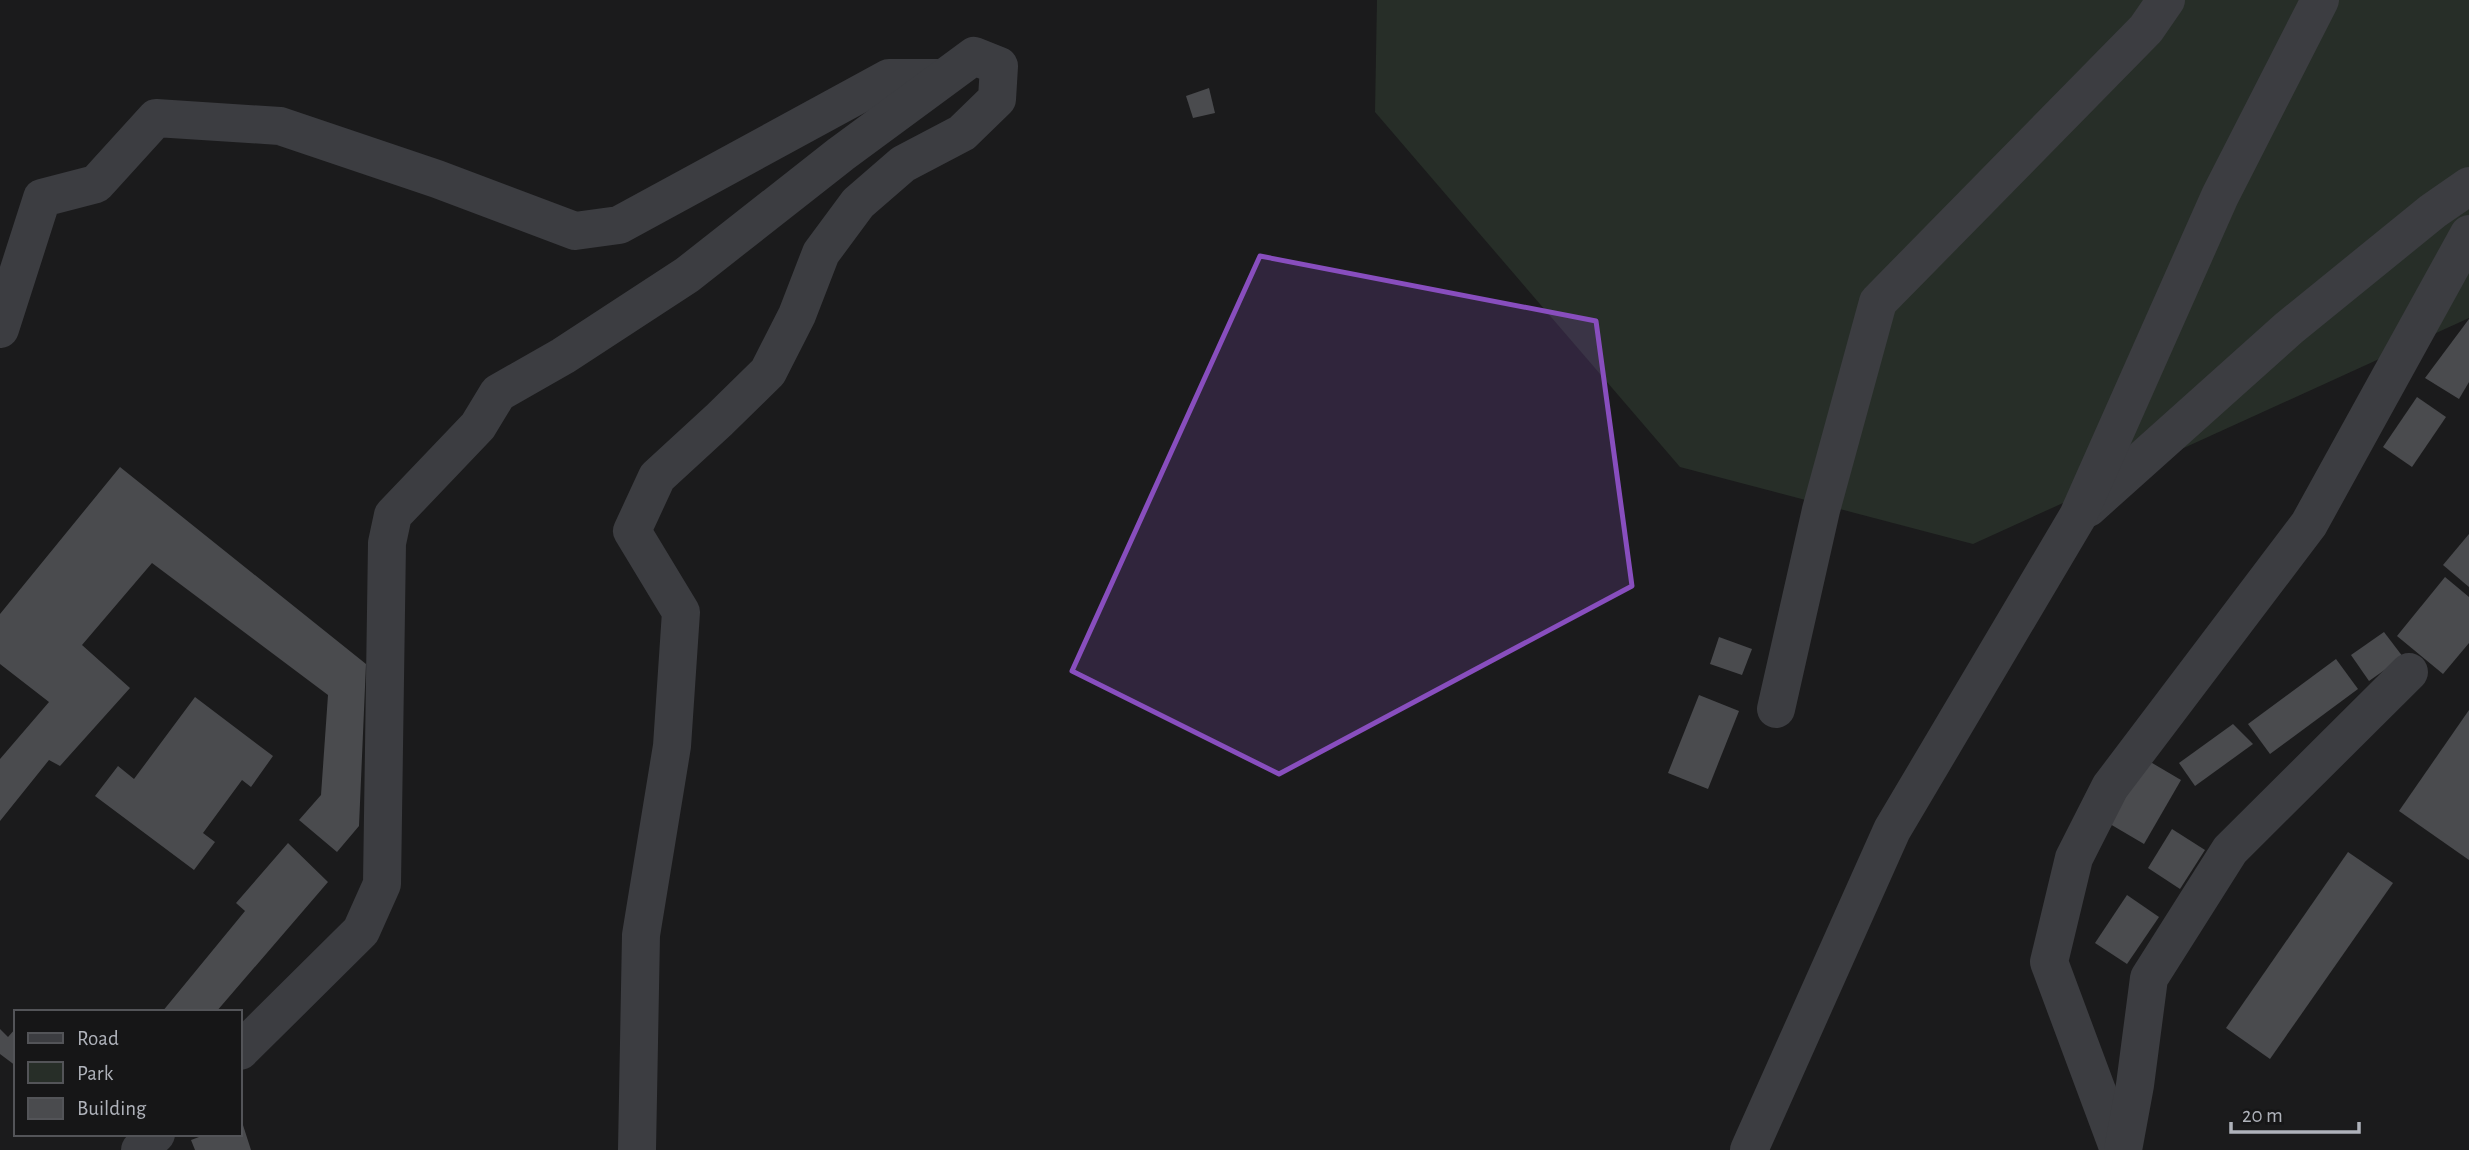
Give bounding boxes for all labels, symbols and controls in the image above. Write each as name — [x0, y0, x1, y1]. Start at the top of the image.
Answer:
legend — [14, 1010, 242, 1136]
text: Road — [77, 1028, 119, 1049]
text: Park — [77, 1063, 114, 1084]
scale bar — [2231, 1090, 2359, 1134]
text: Building — [77, 1098, 147, 1119]
text: 20 m — [2242, 1105, 2283, 1126]

